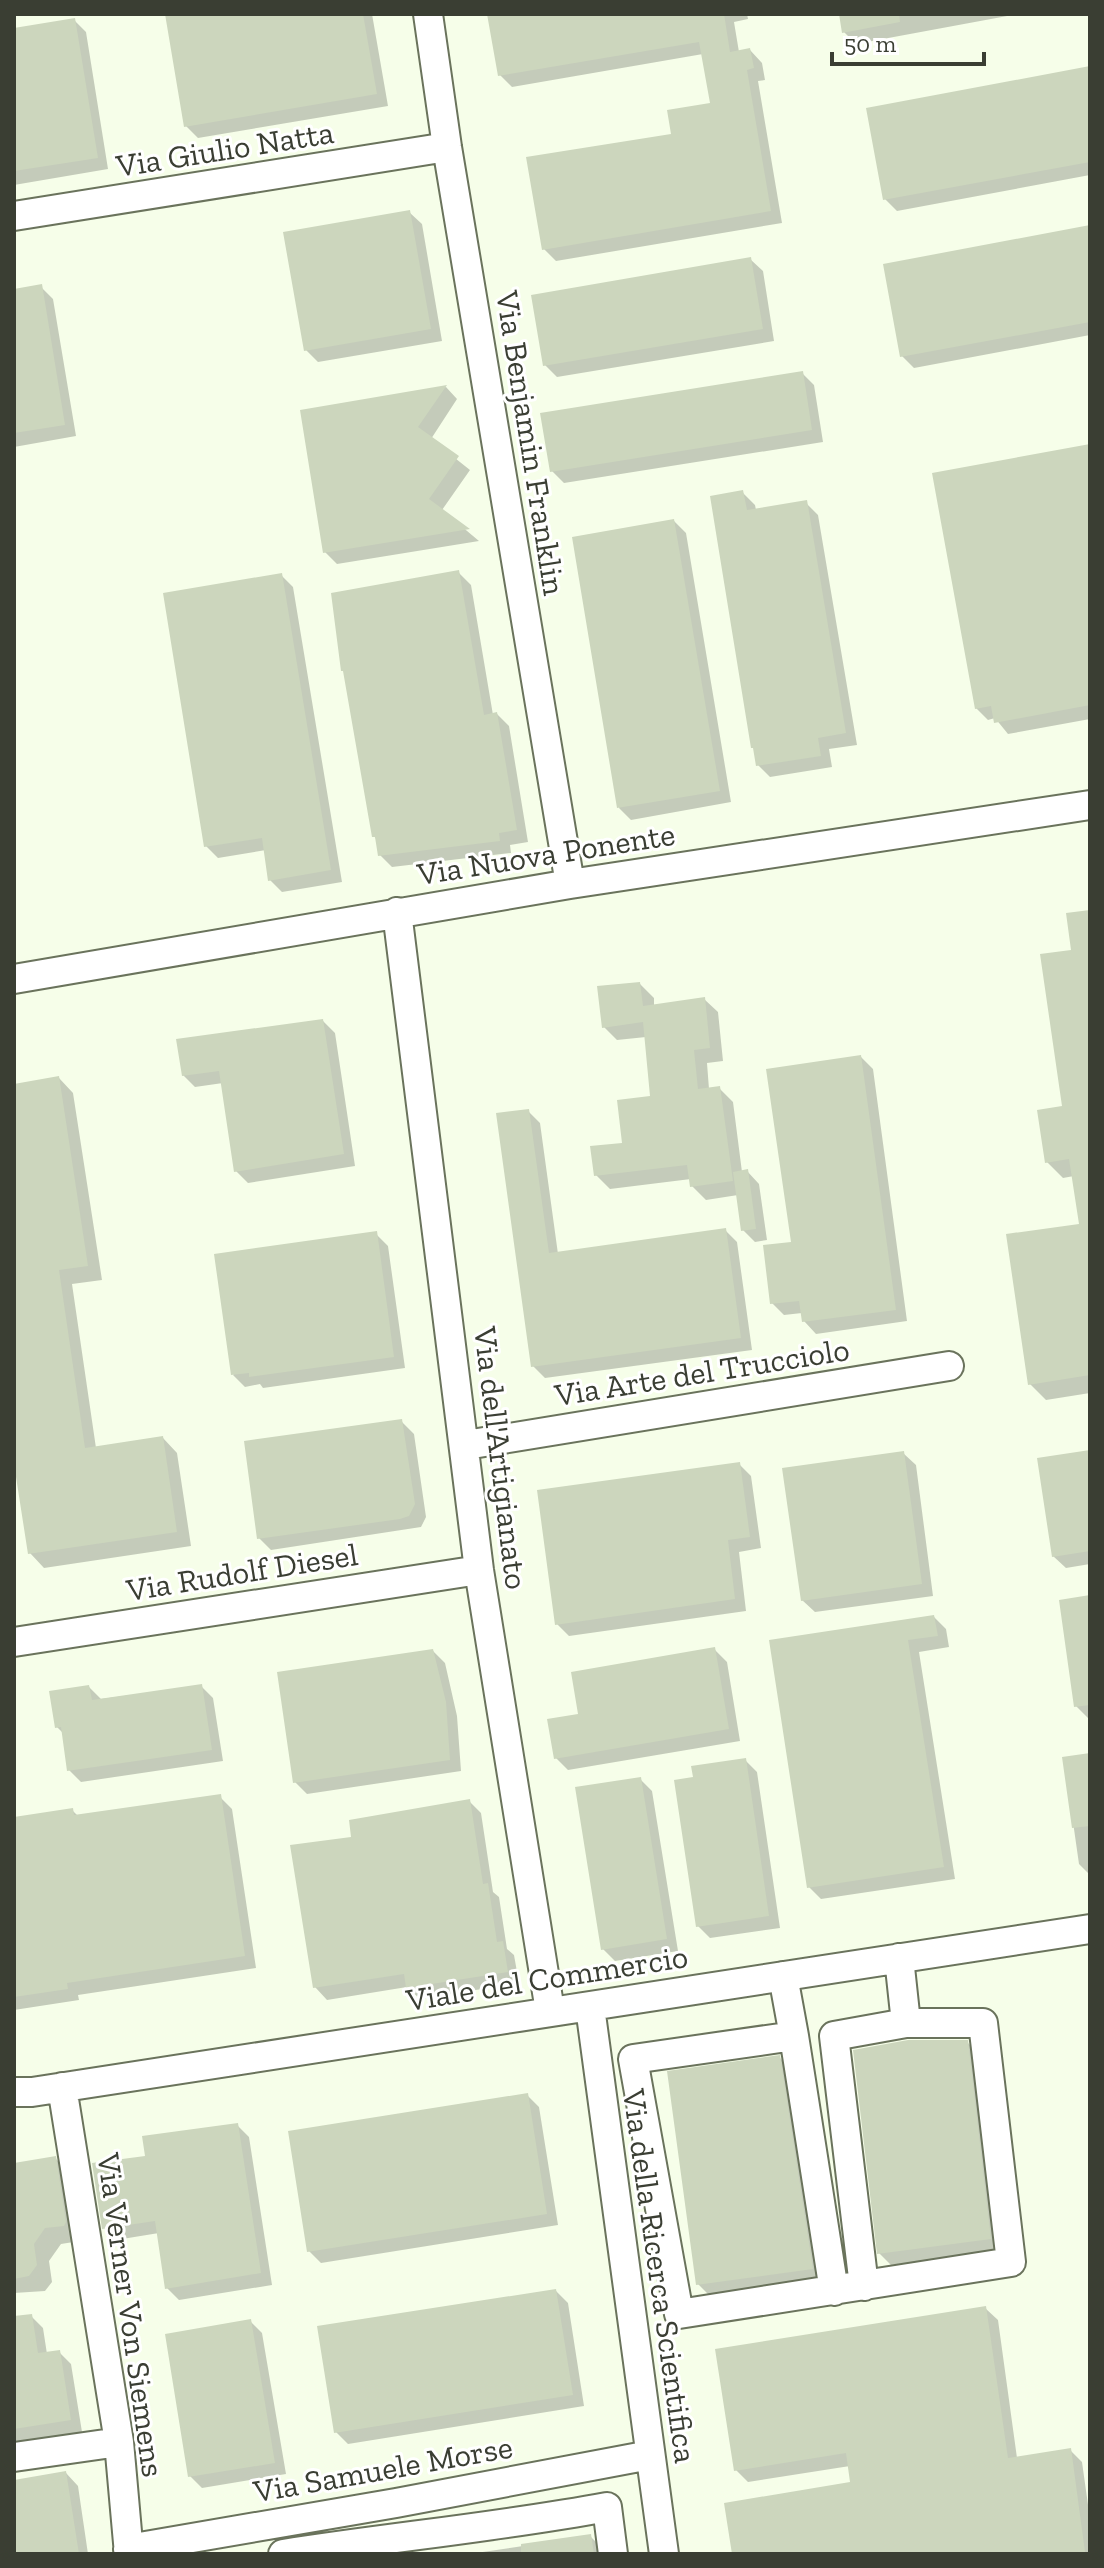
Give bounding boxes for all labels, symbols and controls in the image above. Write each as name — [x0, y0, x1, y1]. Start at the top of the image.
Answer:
scale bar — [832, 16, 984, 66]
text: 50 m — [844, 29, 897, 58]
street label: Via Giulio Natta — [113, 113, 336, 185]
street label: Via Benjamin Franklin — [488, 287, 574, 599]
street label: Via Nuova Ponente — [413, 815, 678, 893]
street label: Via dell'Artigianato — [466, 1324, 536, 1591]
street label: Via Arte del Trucciolo — [551, 1330, 852, 1414]
street label: Via Rudolf Diesel — [123, 1535, 360, 1609]
street label: Viale del Commercio — [402, 1937, 691, 2019]
street label: Via della Ricerca Scientifica — [615, 2086, 705, 2465]
street label: Via Verner Von Siemens — [89, 2149, 173, 2480]
street label: Via Samuele Morse — [250, 2428, 515, 2511]

